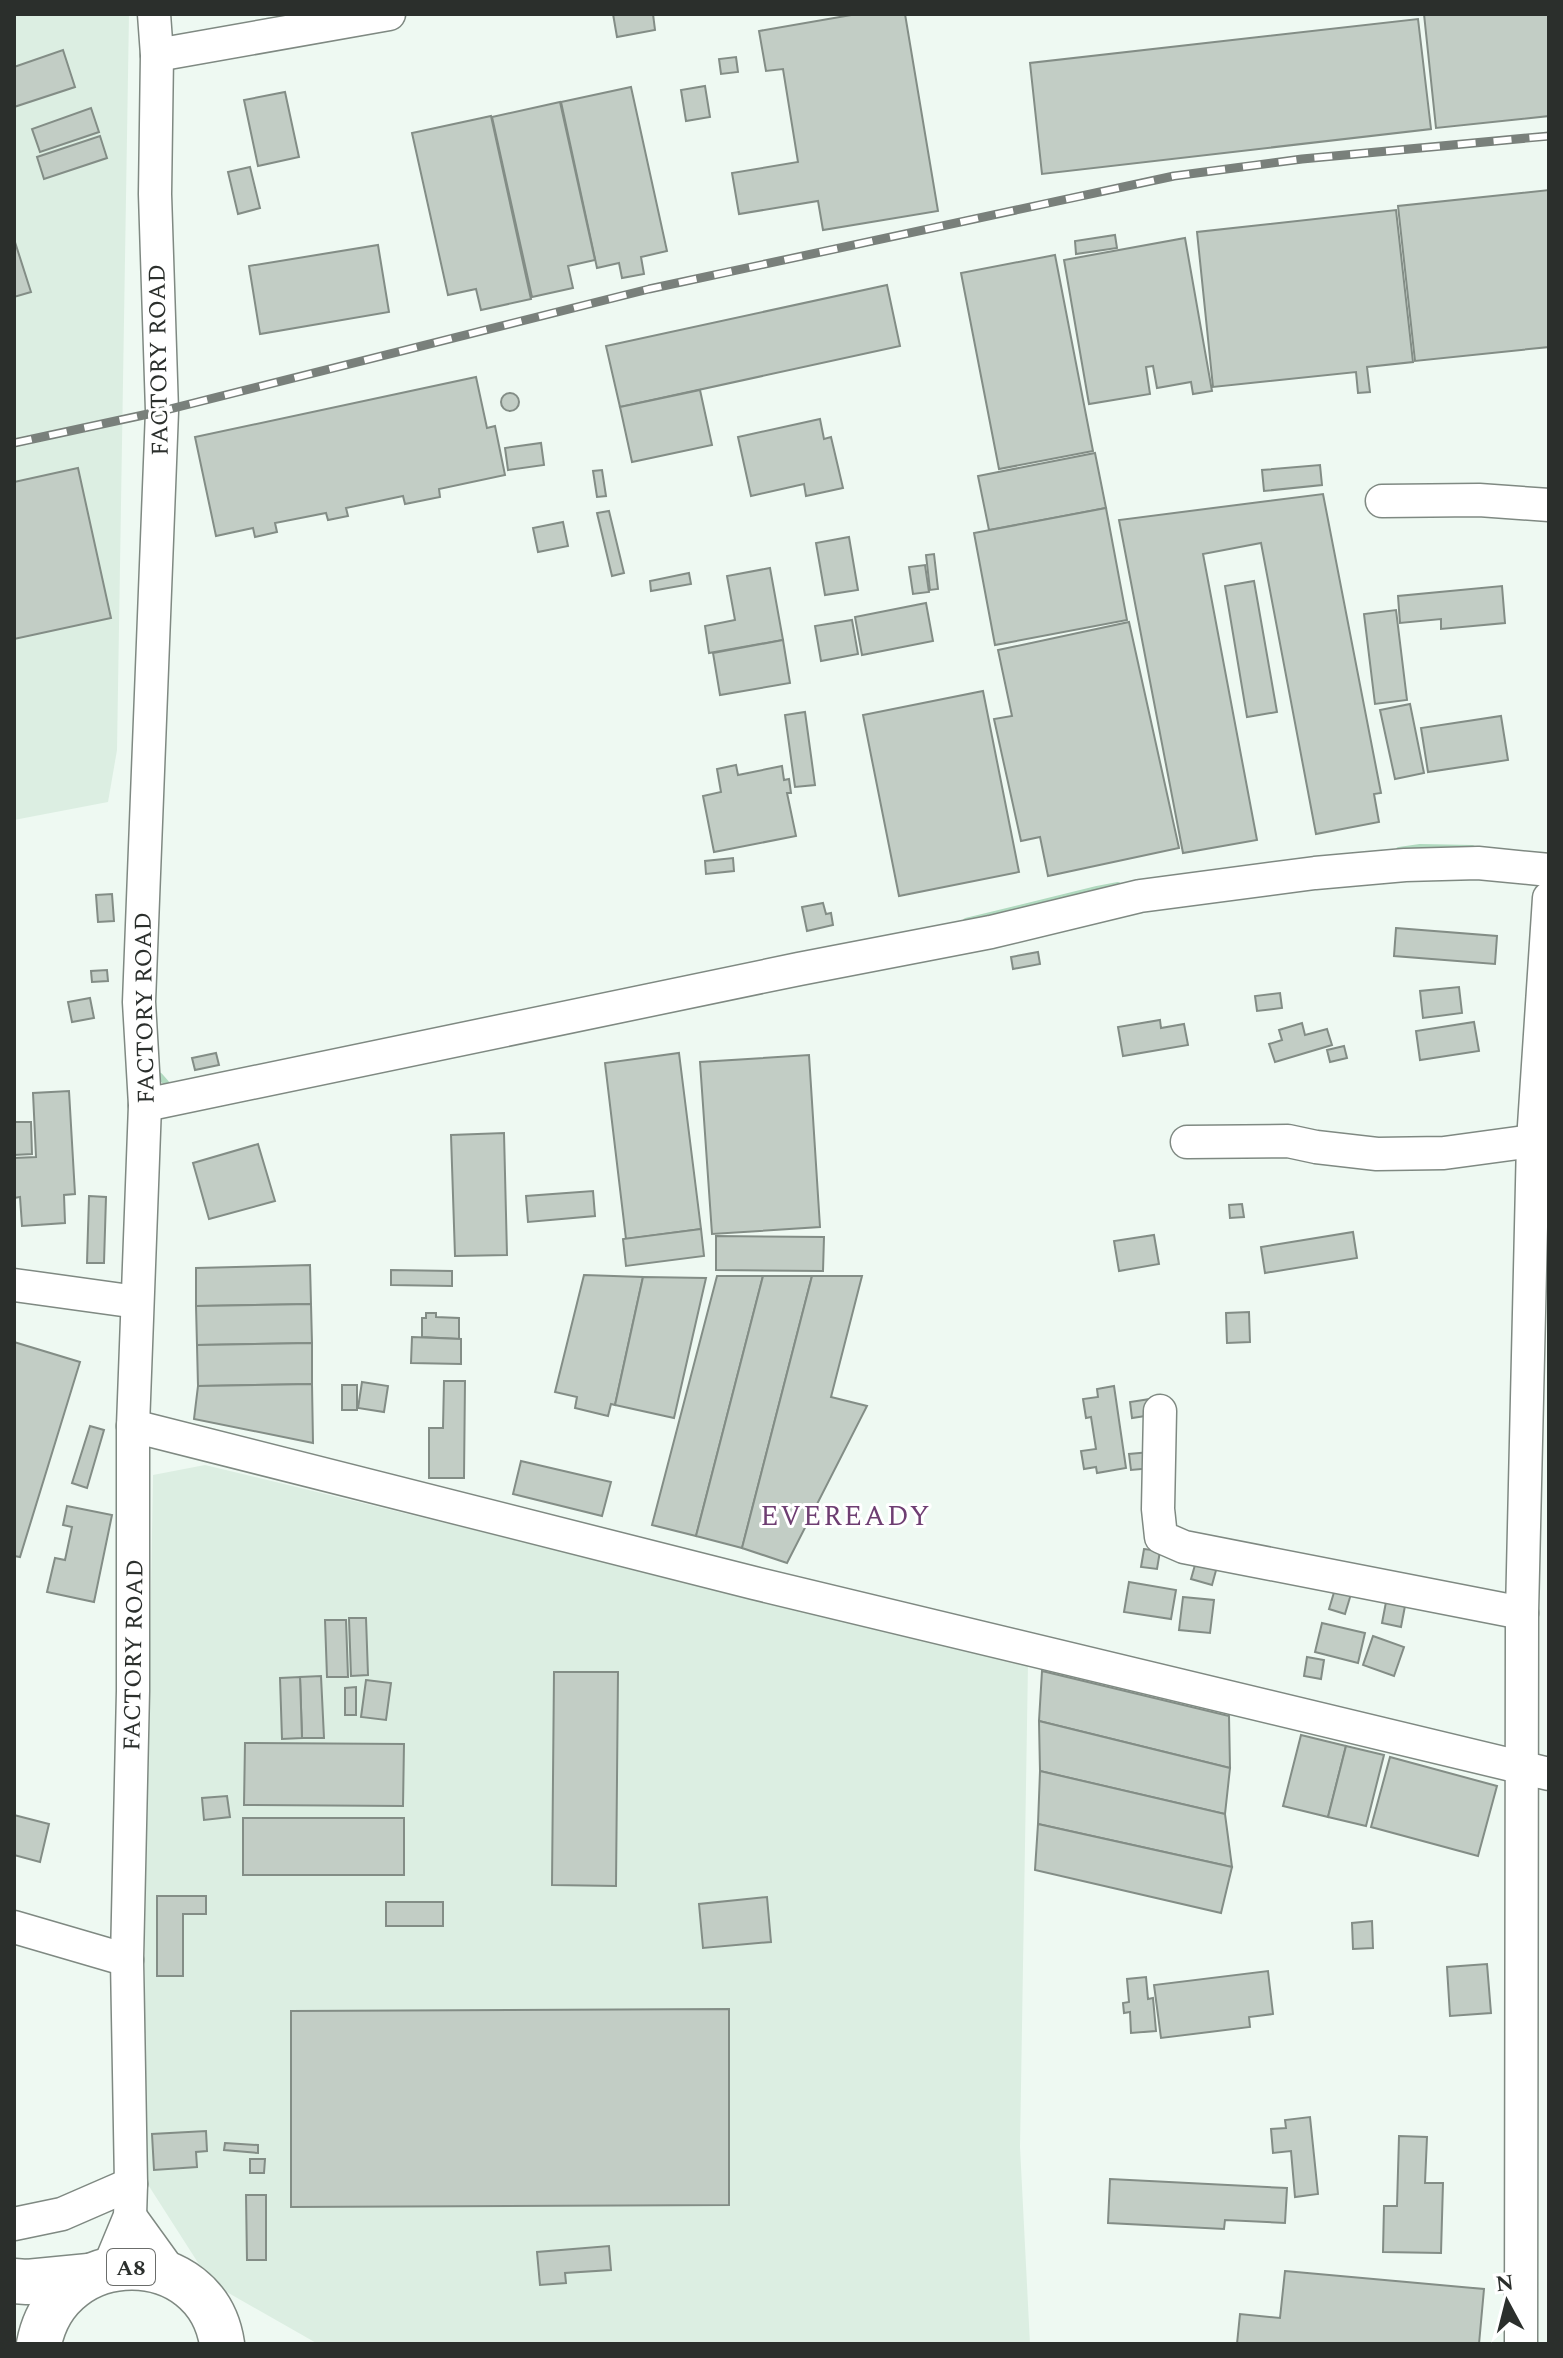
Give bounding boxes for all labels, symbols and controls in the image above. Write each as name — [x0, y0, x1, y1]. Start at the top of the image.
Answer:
street label: FACTORY ROAD — [139, 264, 179, 456]
street label: FACTORY ROAD — [125, 912, 165, 1104]
district label: EVEREADY — [760, 1495, 932, 1538]
street label: FACTORY ROAD — [114, 1559, 154, 1751]
road number: A8 — [107, 2249, 155, 2285]
north arrow — [1467, 2262, 1547, 2342]
text: N — [1494, 2266, 1516, 2301]

